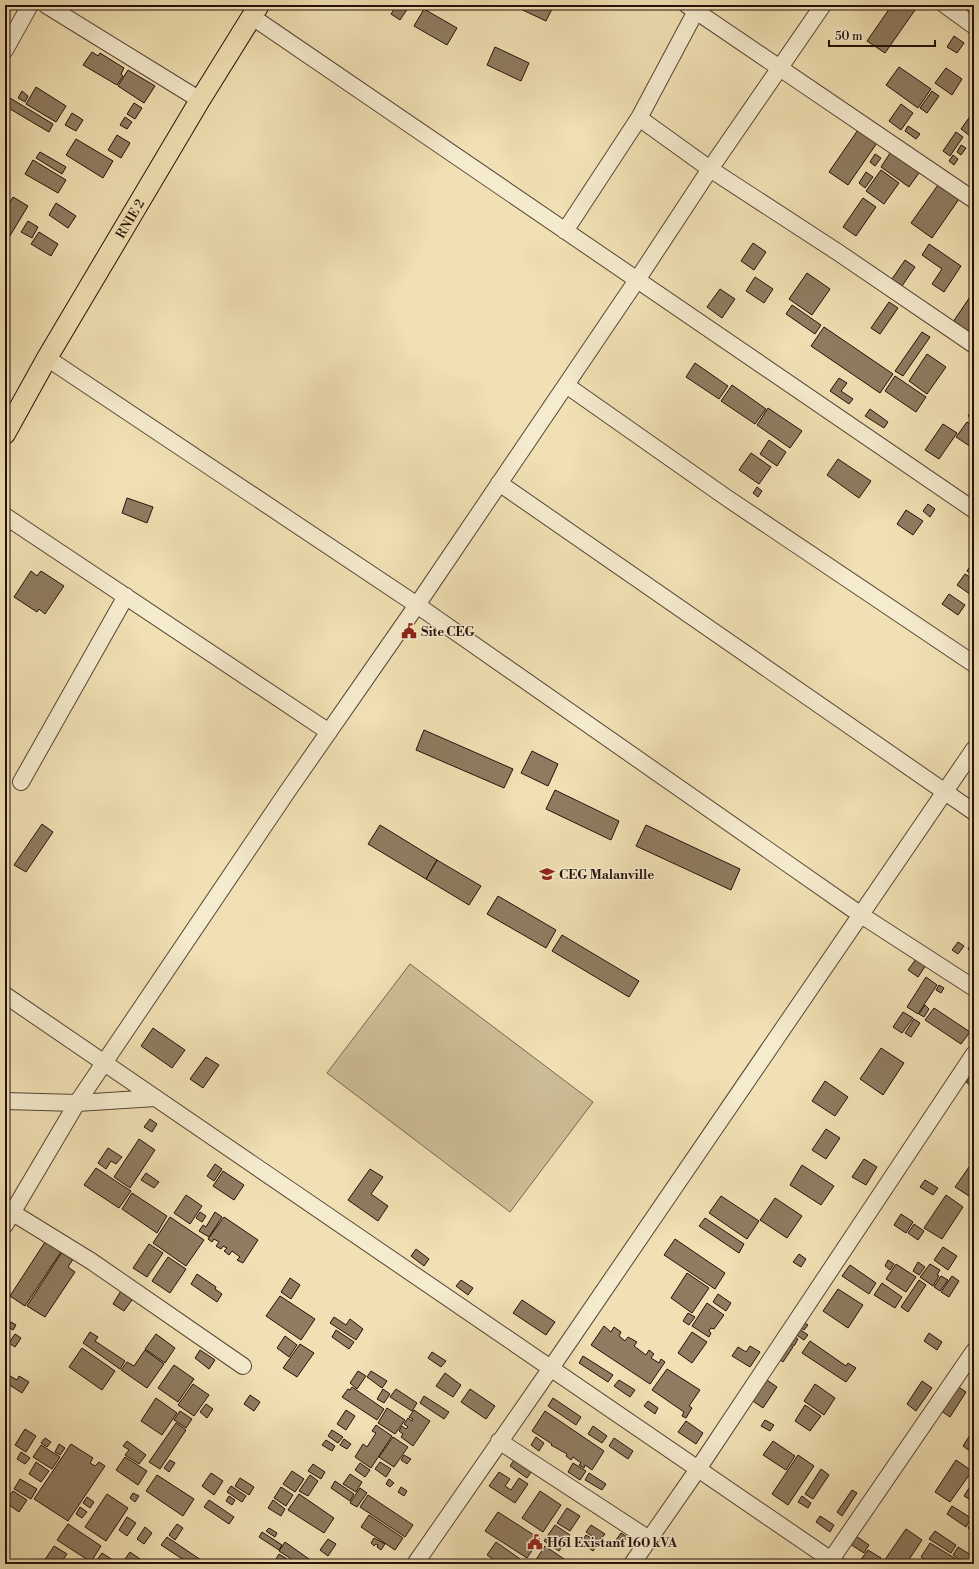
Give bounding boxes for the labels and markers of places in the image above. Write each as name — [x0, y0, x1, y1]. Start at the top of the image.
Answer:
public building icon: Site CEG — [400, 622, 418, 640]
place label: Site CEG — [421, 624, 475, 640]
school or university icon: CEG Malanville — [538, 865, 556, 883]
place label: CEG Malanville — [559, 867, 654, 883]
public building icon: H61 Existant 160 kVA — [526, 1533, 544, 1551]
place label: H61 Existant 160 kVA — [547, 1535, 678, 1551]

